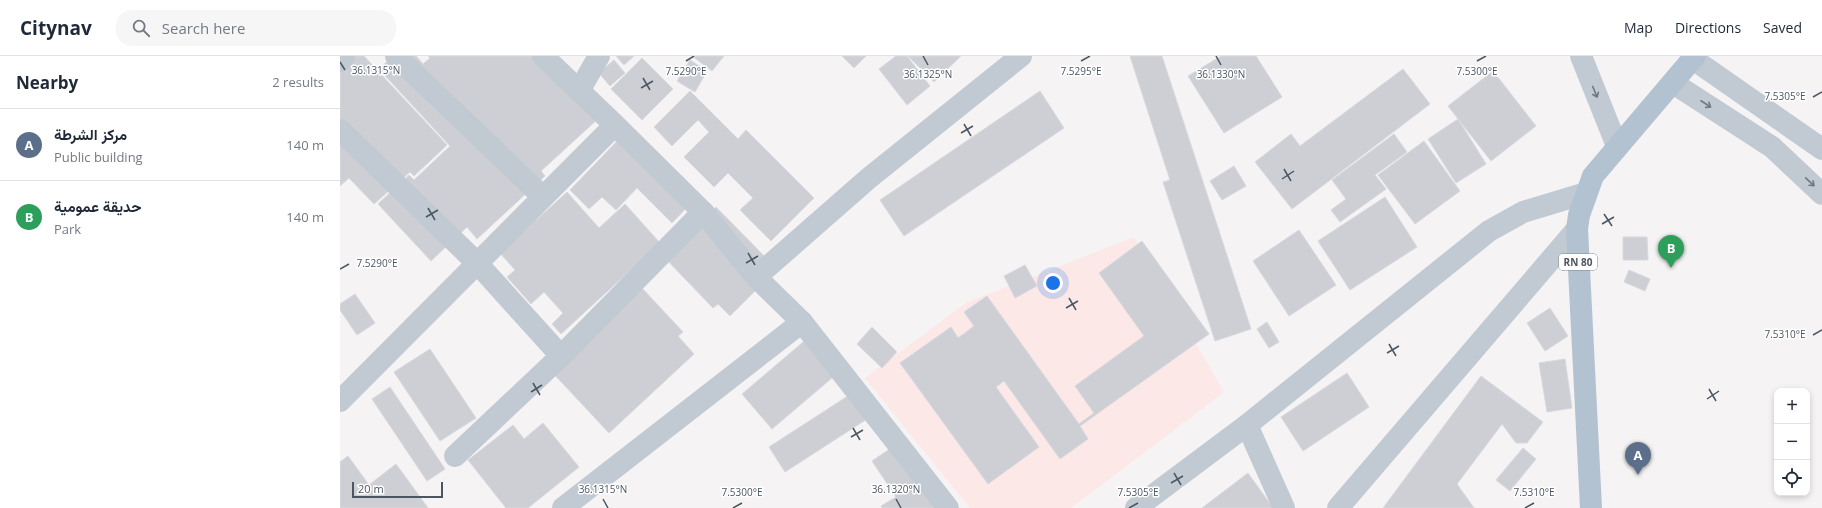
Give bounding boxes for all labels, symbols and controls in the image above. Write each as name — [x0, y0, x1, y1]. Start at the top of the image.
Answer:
search box — [116, 10, 396, 46]
text: Citynav — [20, 15, 92, 41]
icon: search — [130, 17, 152, 39]
text: Search here — [162, 18, 245, 38]
text: Map — [1624, 18, 1653, 37]
text: Directions — [1675, 18, 1741, 37]
text: Saved — [1763, 18, 1802, 37]
text: 36.1315°N — [352, 63, 400, 77]
text: 7.5290°E — [665, 64, 707, 78]
text: 7.5295°E — [1060, 64, 1102, 78]
text: 7.5300°E — [1456, 64, 1498, 78]
text: 36.1325°N — [904, 67, 952, 81]
text: 36.1330°N — [1197, 67, 1245, 81]
text: Nearby — [16, 71, 78, 94]
text: 2 results — [272, 73, 324, 91]
one-way arrow — [1592, 86, 1599, 98]
text: 7.5305°E — [1764, 89, 1806, 103]
one-way arrow — [1700, 100, 1711, 108]
text: مركز الشرطة — [54, 124, 127, 144]
text: A — [25, 136, 33, 154]
text: 140 m — [286, 136, 324, 154]
text: Public building — [54, 148, 143, 166]
one-way arrow — [1805, 177, 1815, 187]
text: حديقة عمومية — [54, 196, 141, 216]
text: B — [25, 208, 33, 226]
text: 140 m — [286, 208, 324, 226]
text: Park — [54, 220, 81, 238]
pin: B — [1658, 235, 1684, 268]
road number: RN 80 — [1559, 254, 1597, 270]
text: 7.5290°E — [356, 256, 398, 270]
your location — [1043, 273, 1063, 293]
text: 7.5310°E — [1764, 327, 1806, 341]
map controls — [1774, 388, 1810, 496]
button: + — [1774, 388, 1810, 424]
button: − — [1774, 424, 1810, 460]
pin: A — [1625, 442, 1651, 475]
button: locate — [1774, 460, 1810, 496]
scale bar — [352, 480, 443, 499]
text: 20 m — [358, 481, 384, 496]
text: 36.1315°N — [579, 482, 627, 496]
text: 36.1320°N — [872, 482, 920, 496]
text: 7.5300°E — [721, 485, 763, 499]
text: 7.5305°E — [1117, 485, 1159, 499]
text: 7.5310°E — [1513, 485, 1555, 499]

